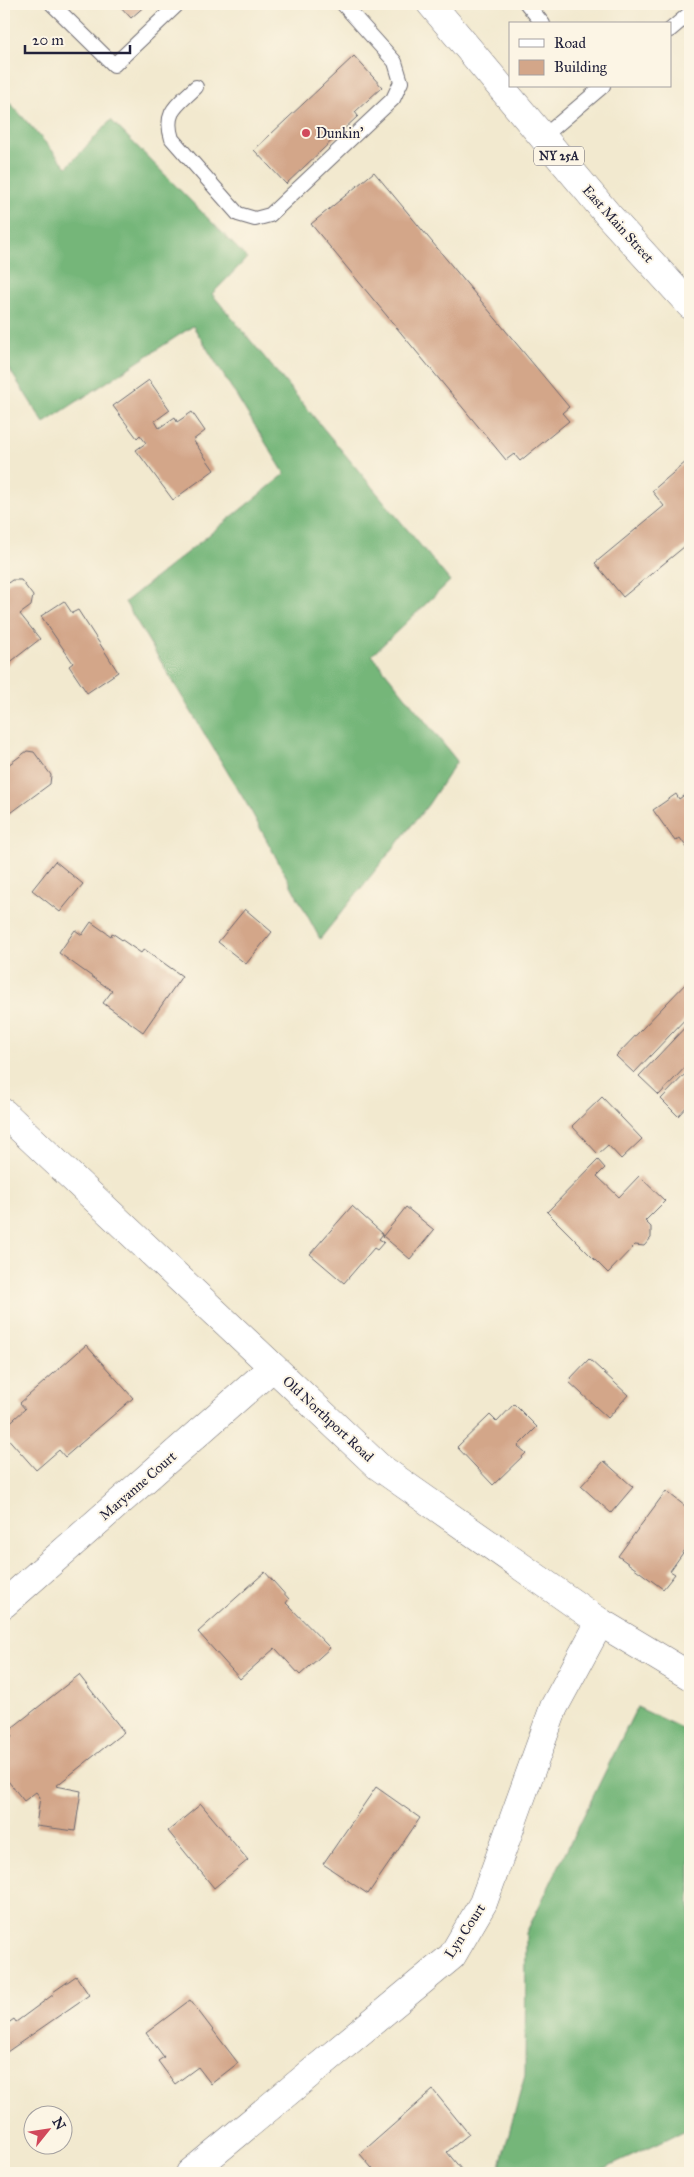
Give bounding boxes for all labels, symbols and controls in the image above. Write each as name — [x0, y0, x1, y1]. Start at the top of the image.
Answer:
scale bar — [25, 22, 130, 54]
legend — [509, 22, 672, 88]
text: 20 m — [32, 31, 64, 49]
text: Road — [554, 34, 586, 52]
text: Building — [554, 58, 608, 76]
place label: Dunkin' — [316, 125, 364, 142]
marker: Dunkin' — [300, 127, 312, 139]
road number: NY 25A — [534, 146, 584, 166]
street label: East Main Street — [579, 182, 657, 266]
street label: Old Northport Road — [279, 1372, 377, 1466]
street label: Maryanne Court — [96, 1448, 180, 1524]
street label: Lyn Court — [441, 1900, 489, 1962]
north arrow — [22, 2104, 72, 2154]
text: N — [48, 2114, 69, 2133]

